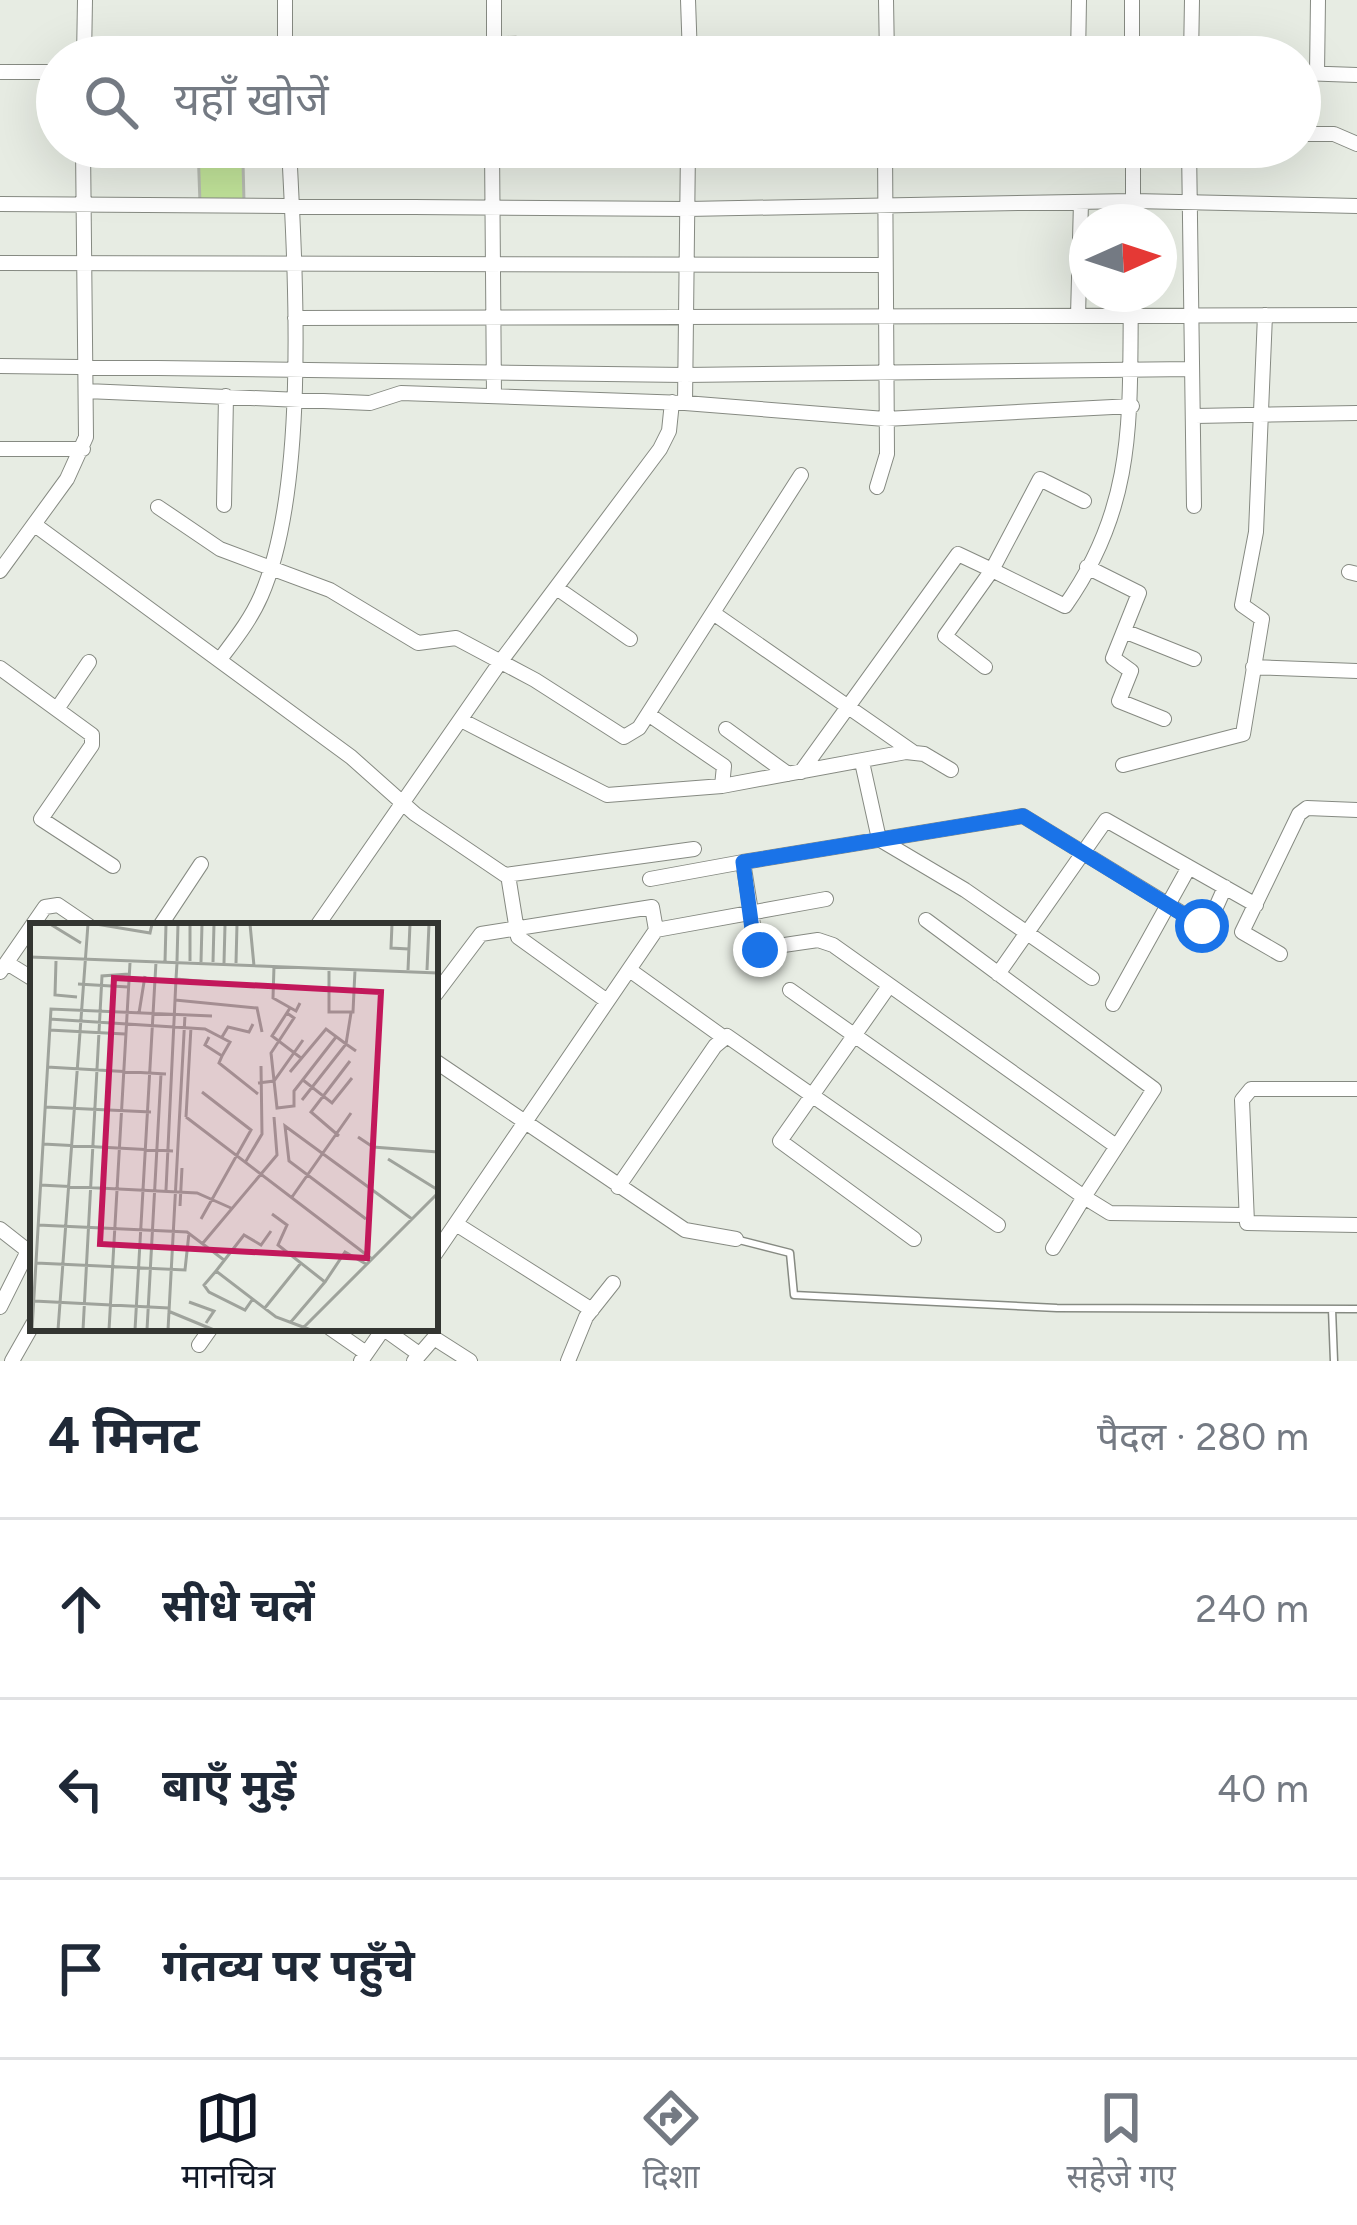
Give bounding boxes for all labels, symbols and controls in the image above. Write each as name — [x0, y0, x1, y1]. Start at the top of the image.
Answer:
search box — [36, 36, 1321, 168]
icon: search — [78, 69, 144, 135]
text: यहाँ खोजें — [174, 72, 329, 126]
north arrow — [1069, 204, 1177, 312]
route start — [1175, 899, 1229, 953]
inset map — [30, 923, 438, 1331]
route end — [733, 923, 787, 977]
text: 4 मिनट — [48, 1405, 199, 1466]
text: पैदल · 280 m — [1097, 1413, 1309, 1460]
icon: ahead — [48, 1576, 114, 1642]
text: सीधे चलें — [162, 1578, 315, 1632]
text: 240 m — [1195, 1585, 1309, 1632]
icon: left — [48, 1756, 114, 1822]
text: बाएँ मुड़ें — [162, 1758, 296, 1812]
text: 40 m — [1217, 1765, 1309, 1812]
icon: arrive — [48, 1936, 114, 2002]
text: गंतव्य पर पहुँचे — [162, 1938, 415, 1992]
tab: मानचित्र — [181, 2085, 276, 2201]
tab: दिशा — [638, 2085, 704, 2201]
tab: सहेजे गए — [1066, 2085, 1176, 2201]

